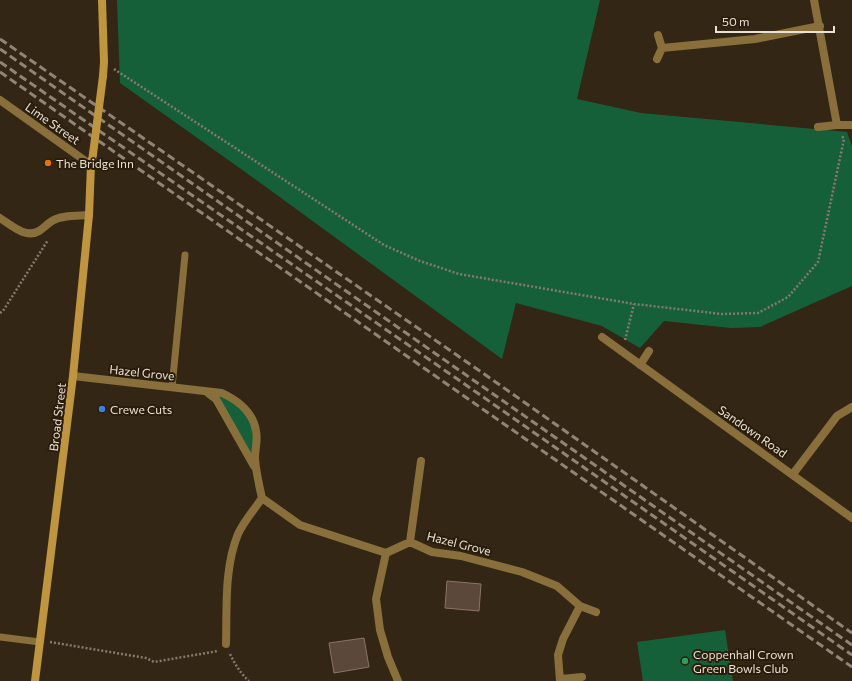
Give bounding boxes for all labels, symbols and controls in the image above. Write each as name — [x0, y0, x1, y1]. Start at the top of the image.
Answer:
scale bar — [716, 8, 834, 34]
text: 50 m — [722, 14, 750, 28]
street label: Lime Street — [23, 99, 83, 147]
place label: The Bridge Inn — [56, 156, 134, 170]
marker: The Bridge Inn — [43, 158, 53, 168]
street label: Hazel Grove — [109, 362, 175, 382]
street label: Broad Street — [46, 382, 68, 452]
place label: Crewe Cuts — [110, 402, 172, 416]
street label: Sandown Road — [716, 402, 790, 460]
marker: Crewe Cuts — [97, 404, 107, 414]
street label: Hazel Grove — [426, 528, 492, 558]
place label: Coppenhall Crown Green Bowls Club — [693, 647, 794, 675]
marker: Coppenhall Crown Green Bowls Club — [680, 656, 690, 666]

